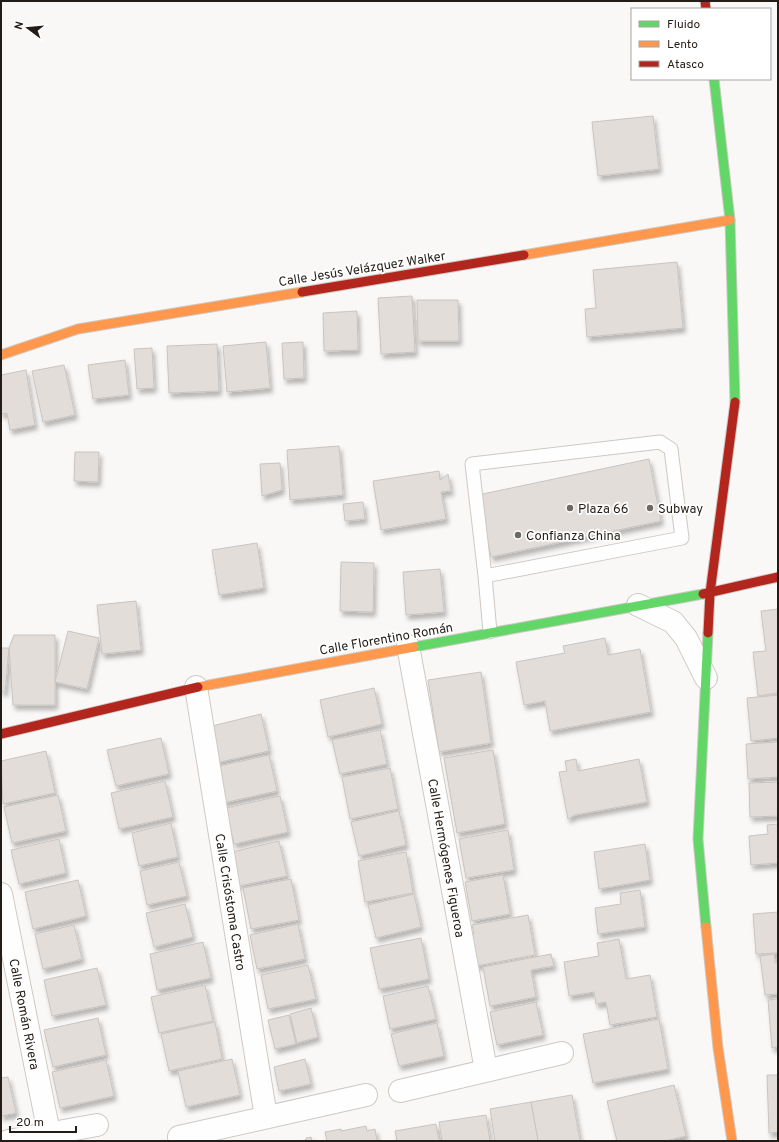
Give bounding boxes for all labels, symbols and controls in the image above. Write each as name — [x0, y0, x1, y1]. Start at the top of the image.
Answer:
north arrow — [8, 8, 48, 48]
legend — [631, 8, 771, 80]
text: Fluido — [667, 17, 700, 33]
text: N — [12, 20, 27, 31]
text: Lento — [667, 37, 698, 53]
text: Atasco — [667, 57, 704, 73]
street label: Calle Jesús Velázquez Walker — [277, 249, 447, 291]
place label: Plaza 66 — [578, 502, 628, 518]
place label: Subway — [658, 502, 703, 518]
marker: Plaza 66 — [565, 503, 575, 513]
marker: Subway — [645, 503, 655, 513]
place label: Confianza China — [526, 529, 621, 545]
marker: Confianza China — [513, 530, 523, 540]
street label: Calle Florentino Román — [318, 620, 454, 660]
street label: Calle Hermógenes Figueroa — [423, 778, 467, 939]
street label: Calle Crisóstoma Castro — [210, 833, 248, 972]
street label: Calle Román Rivera — [4, 957, 42, 1071]
scale bar — [10, 1108, 76, 1134]
text: 20 m — [16, 1115, 44, 1131]

